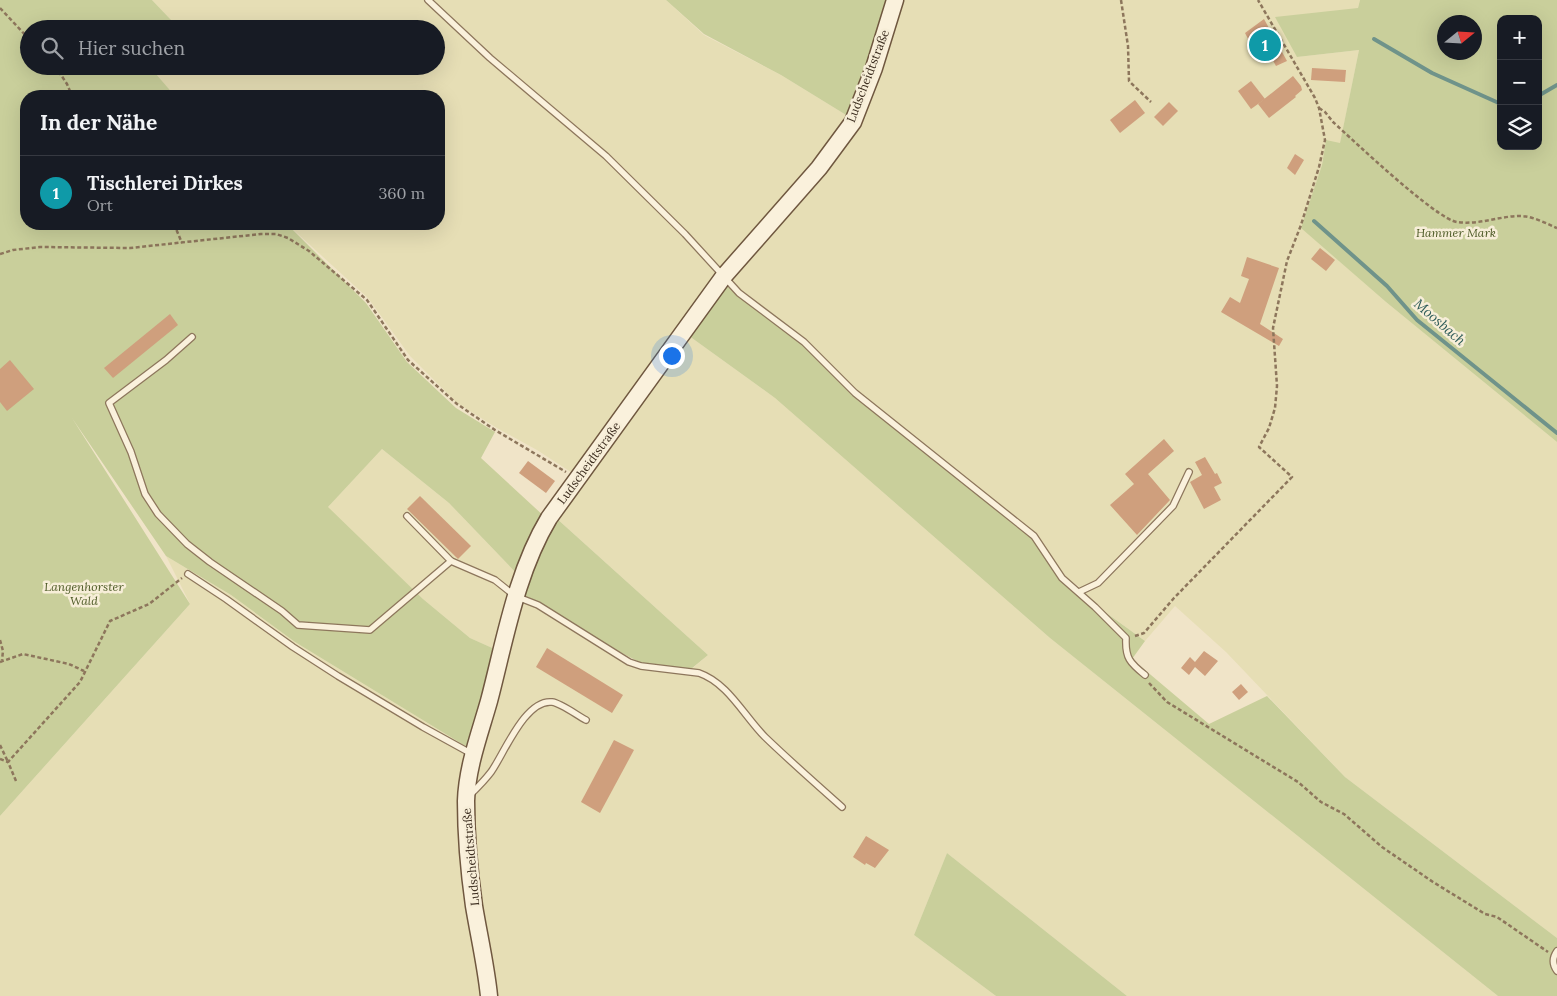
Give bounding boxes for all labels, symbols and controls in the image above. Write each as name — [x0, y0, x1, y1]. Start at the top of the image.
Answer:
north arrow — [1437, 15, 1482, 60]
map controls — [1497, 15, 1542, 150]
button: + — [1497, 15, 1542, 60]
search box — [20, 20, 445, 75]
pin: 1 — [1249, 26, 1281, 64]
street label: Ludscheidtstraße — [843, 27, 892, 124]
icon: search — [38, 34, 66, 62]
text: Hier suchen — [78, 36, 185, 60]
button: − — [1497, 60, 1542, 105]
button: layers — [1497, 105, 1542, 150]
text: In der Nähe — [40, 109, 157, 136]
text: Tischlerei Dirkes — [87, 171, 243, 195]
text: 1 — [53, 183, 59, 203]
text: 360 m — [378, 183, 425, 203]
text: Ort — [87, 195, 113, 215]
park label: Hammer Mark — [1416, 225, 1496, 240]
water label: Moosbach — [1410, 295, 1470, 349]
your location — [659, 343, 685, 369]
street label: Ludscheidtstraße — [554, 418, 624, 507]
park label: Langenhorster Wald — [44, 579, 124, 608]
street label: Ludscheidtstraße — [459, 807, 482, 907]

